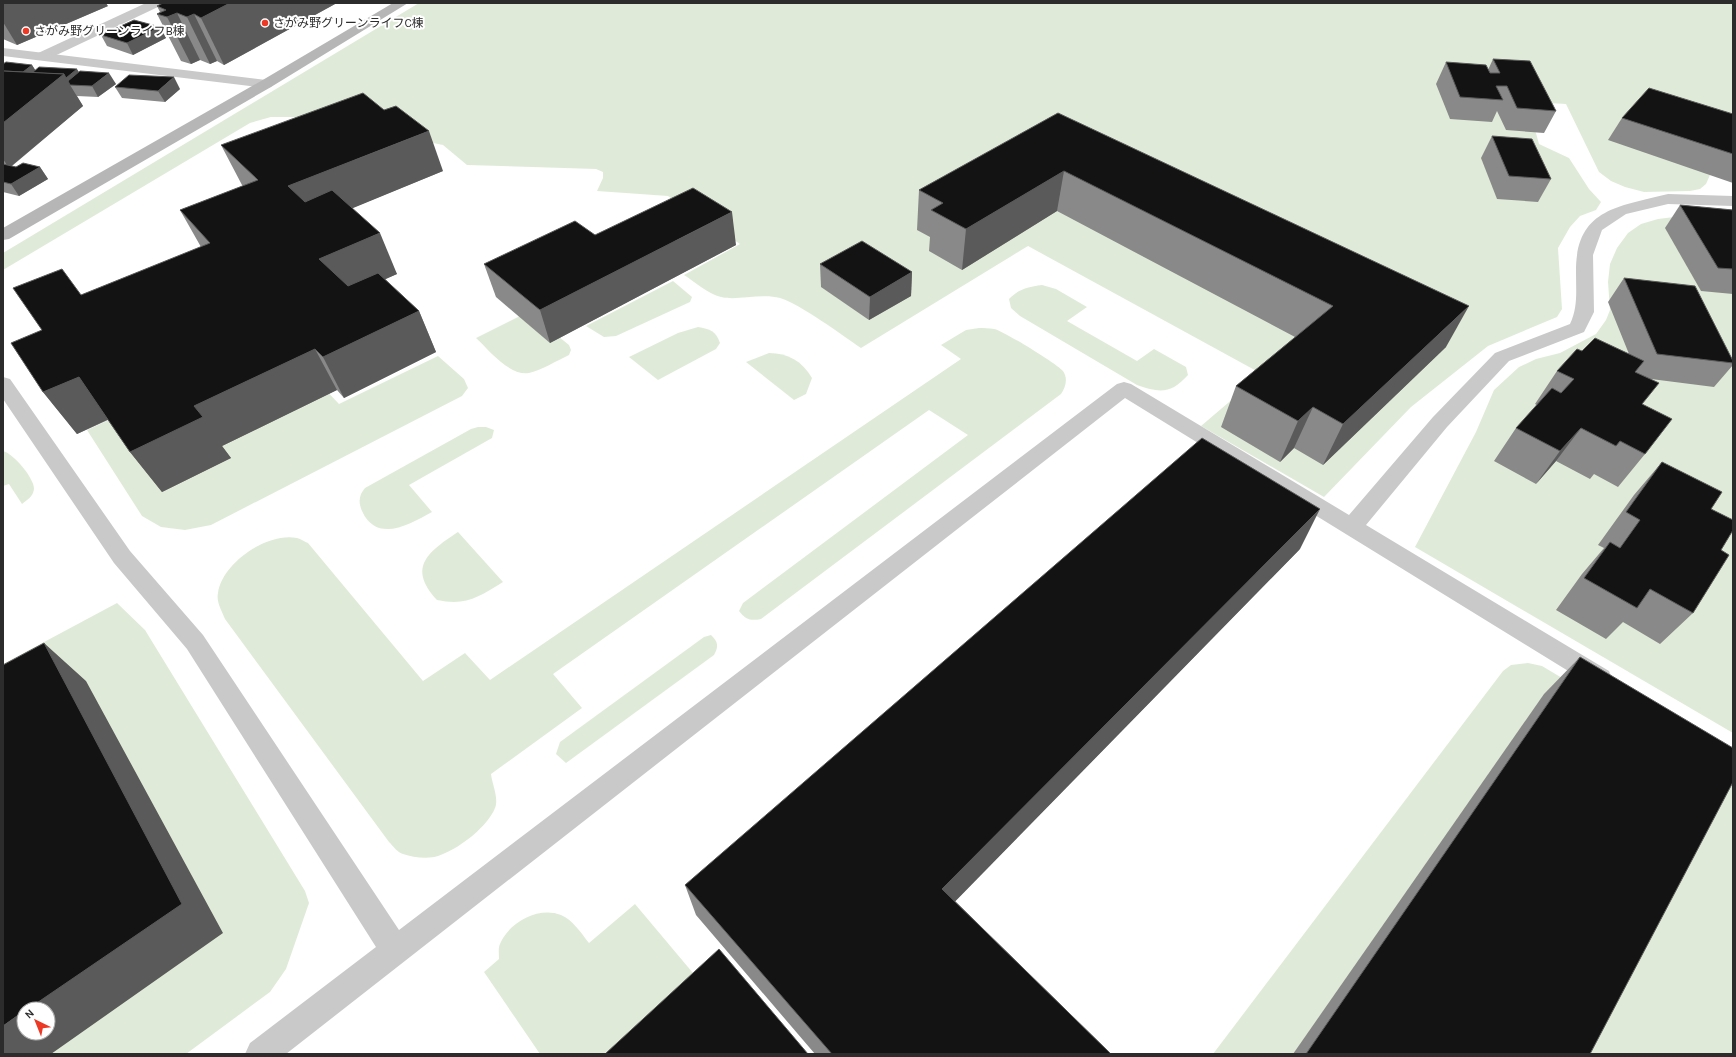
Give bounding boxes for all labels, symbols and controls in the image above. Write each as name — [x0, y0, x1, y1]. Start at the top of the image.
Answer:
place label: さがみ野グリーンライフC棟 — [273, 16, 424, 30]
marker: さがみ野グリーンライフC棟 — [260, 18, 270, 28]
place label: さがみ野グリーンライフB棟 — [34, 24, 185, 38]
marker: さがみ野グリーンライフB棟 — [21, 26, 31, 36]
north arrow — [16, 1001, 56, 1041]
text: N — [22, 1007, 37, 1021]

